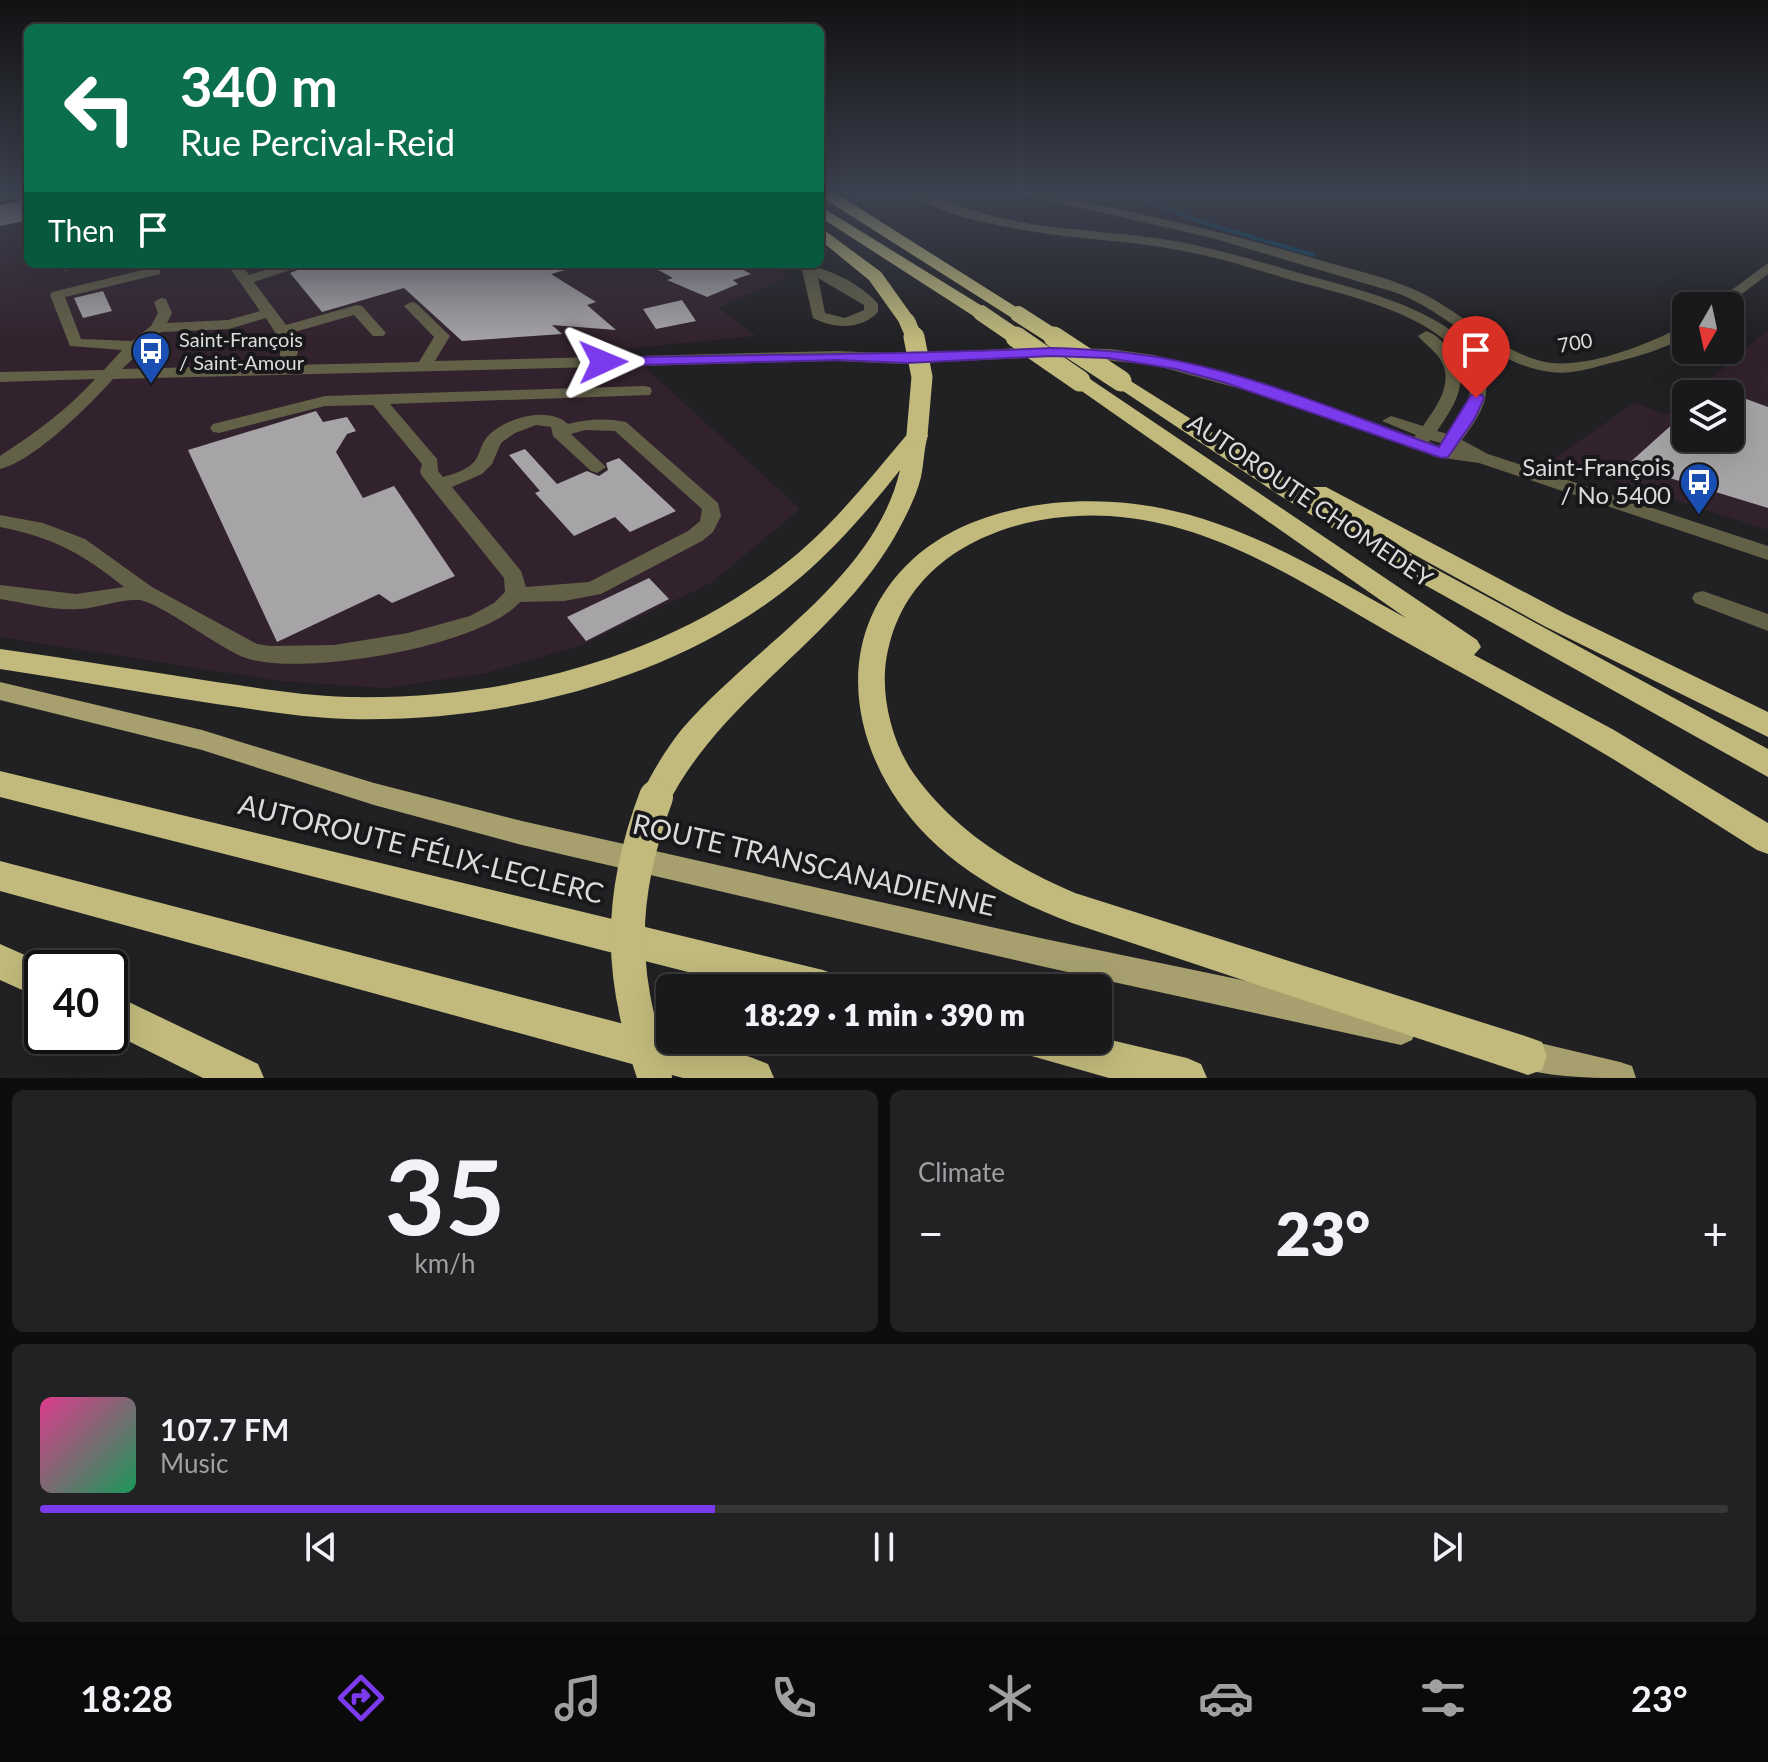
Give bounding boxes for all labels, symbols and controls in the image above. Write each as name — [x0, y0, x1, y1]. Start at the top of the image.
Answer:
text: 340 m — [180, 52, 338, 119]
icon: left — [48, 56, 152, 160]
text: Rue Percival-Reid — [180, 120, 455, 164]
icon: arrive — [131, 208, 175, 252]
text: Then — [48, 212, 115, 248]
north arrow — [1672, 292, 1744, 364]
map controls — [1672, 292, 1744, 452]
pin — [1442, 316, 1510, 398]
position arrow — [561, 320, 645, 404]
place label: Saint-François / Saint-Amour — [179, 327, 305, 374]
street label: 700 — [1556, 327, 1594, 357]
icon: arrive — [1454, 328, 1498, 372]
bus stop icon: Saint-François / Saint-Amour — [130, 330, 172, 385]
button: layers — [1672, 380, 1744, 452]
street label: AUTOROUTE CHOMEDEY — [1183, 407, 1439, 593]
place label: Saint-François / No 5400 — [1522, 452, 1671, 509]
bus stop icon: Saint-François / No 5400 — [1678, 461, 1720, 516]
street label: AUTOROUTE FÉLIX-LECLERC — [235, 786, 608, 910]
street label: ROUTE TRANSCANADIENNE — [630, 806, 999, 922]
speed limit sign: 40 — [24, 950, 128, 1054]
text: 18:29 · 1 min · 390 m — [743, 996, 1025, 1032]
text: 35 — [385, 1132, 505, 1257]
text: Climate — [918, 1156, 1005, 1188]
text: 23° — [1276, 1197, 1370, 1269]
text: − — [918, 1207, 944, 1259]
text: + — [1702, 1207, 1728, 1259]
text: km/h — [415, 1247, 475, 1279]
text: 107.7 FM — [160, 1411, 289, 1447]
text: Music — [160, 1447, 228, 1479]
icon: previous — [299, 1525, 343, 1569]
icon: pause — [862, 1525, 906, 1569]
icon: next — [1425, 1525, 1469, 1569]
icon: directions — [333, 1670, 389, 1726]
icon: music — [550, 1670, 606, 1726]
icon: phone — [766, 1670, 822, 1726]
icon: climate — [982, 1670, 1038, 1726]
icon: car — [1198, 1670, 1254, 1726]
icon: filters — [1415, 1670, 1471, 1726]
text: 18:28 — [80, 1676, 173, 1720]
text: 23° — [1631, 1676, 1688, 1720]

